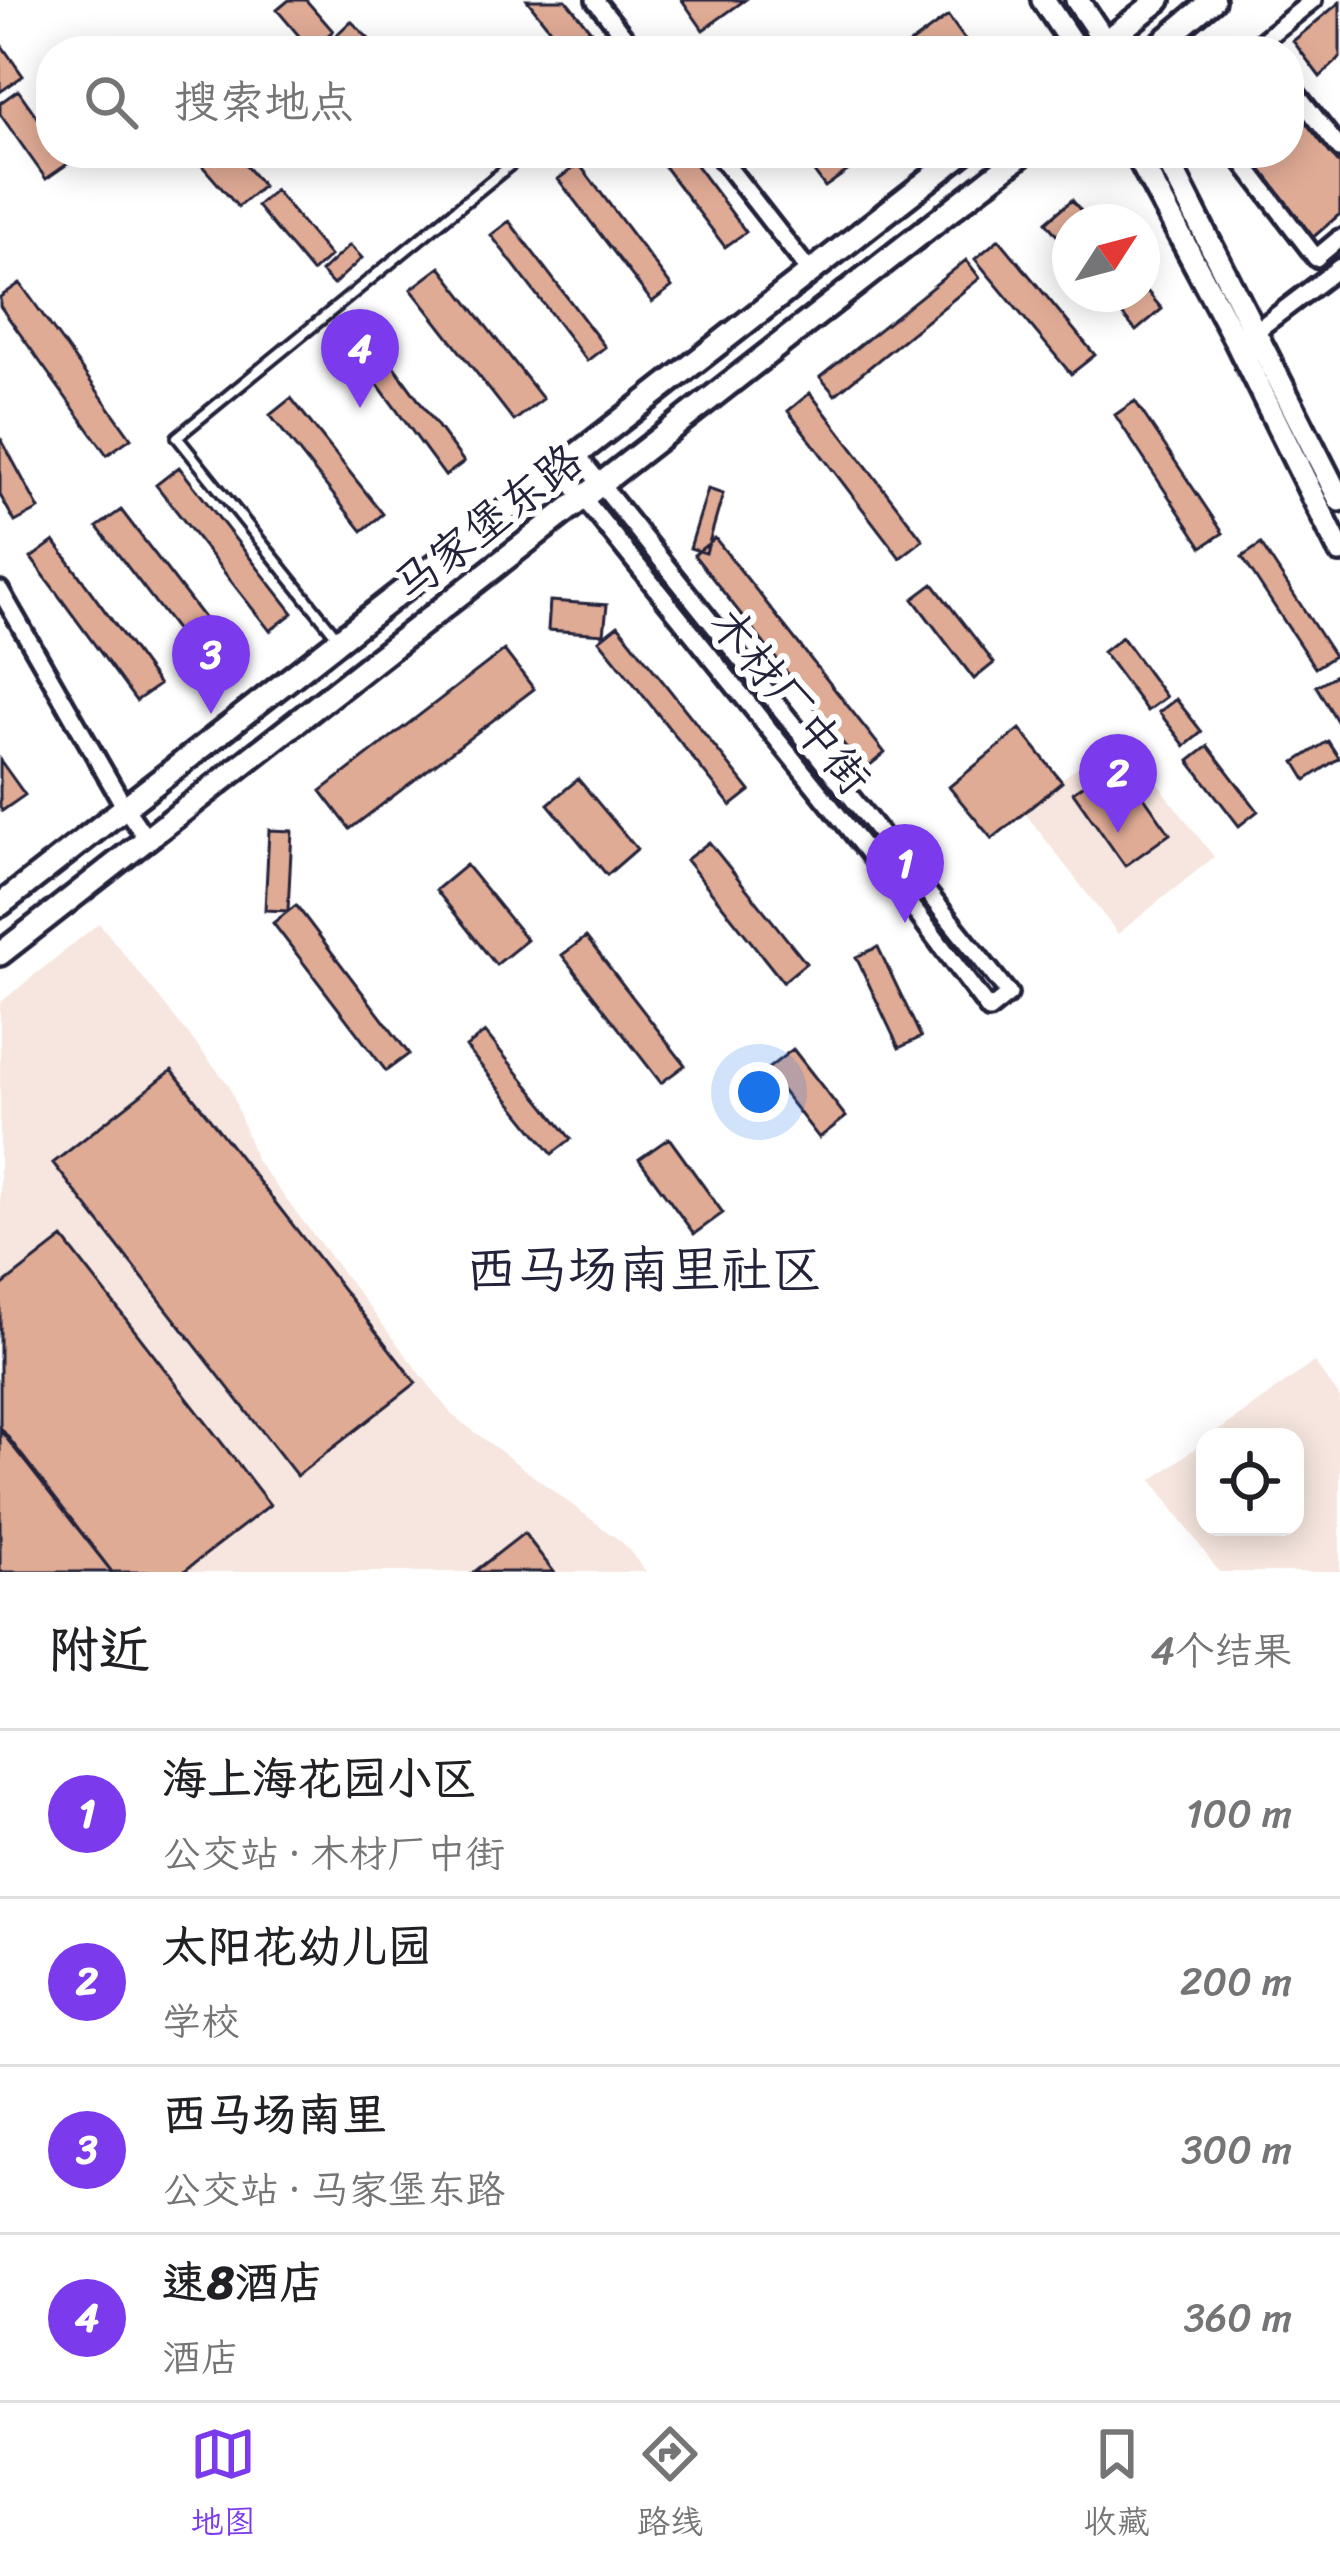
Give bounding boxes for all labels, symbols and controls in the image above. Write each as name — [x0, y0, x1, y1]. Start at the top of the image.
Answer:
search box — [36, 36, 1304, 168]
text: 搜索地点 — [174, 62, 354, 142]
icon: search — [78, 69, 144, 135]
north arrow — [1052, 204, 1160, 312]
pin: 4 — [321, 309, 399, 408]
street label: 马家堡东路 — [374, 422, 601, 624]
street label: 木材厂中街 — [688, 588, 892, 813]
pin: 3 — [172, 615, 250, 714]
pin: 2 — [1079, 734, 1157, 833]
pin: 1 — [866, 824, 944, 923]
your location — [729, 1062, 789, 1122]
district label: 西马场南里社区 — [465, 1225, 823, 1315]
map controls — [1196, 1428, 1304, 1536]
button: locate — [1196, 1428, 1304, 1536]
text: 附近 — [48, 1605, 150, 1695]
text: 4个结果 — [1151, 1616, 1292, 1685]
text: 海上海花园小区 — [162, 1739, 477, 1819]
text: 1 — [79, 1779, 95, 1848]
text: 100 m — [1186, 1779, 1292, 1848]
text: 公交站 · 木材厂中街 — [162, 1819, 505, 1888]
text: 太阳花幼儿园 — [162, 1907, 432, 1987]
text: 2 — [76, 1947, 98, 2016]
text: 200 m — [1180, 1947, 1292, 2016]
text: 学校 — [162, 1987, 240, 2056]
text: 西马场南里 — [162, 2075, 387, 2155]
text: 3 — [76, 2115, 98, 2184]
text: 300 m — [1181, 2115, 1292, 2184]
text: 公交站 · 马家堡东路 — [162, 2155, 505, 2224]
text: 速8酒店 — [162, 2243, 324, 2323]
text: 4 — [75, 2283, 99, 2352]
text: 360 m — [1184, 2283, 1292, 2352]
text: 酒店 — [162, 2323, 240, 2392]
tab: 地图 — [190, 2421, 256, 2551]
tab: 路线 — [637, 2421, 703, 2551]
tab: 收藏 — [1084, 2421, 1150, 2551]

